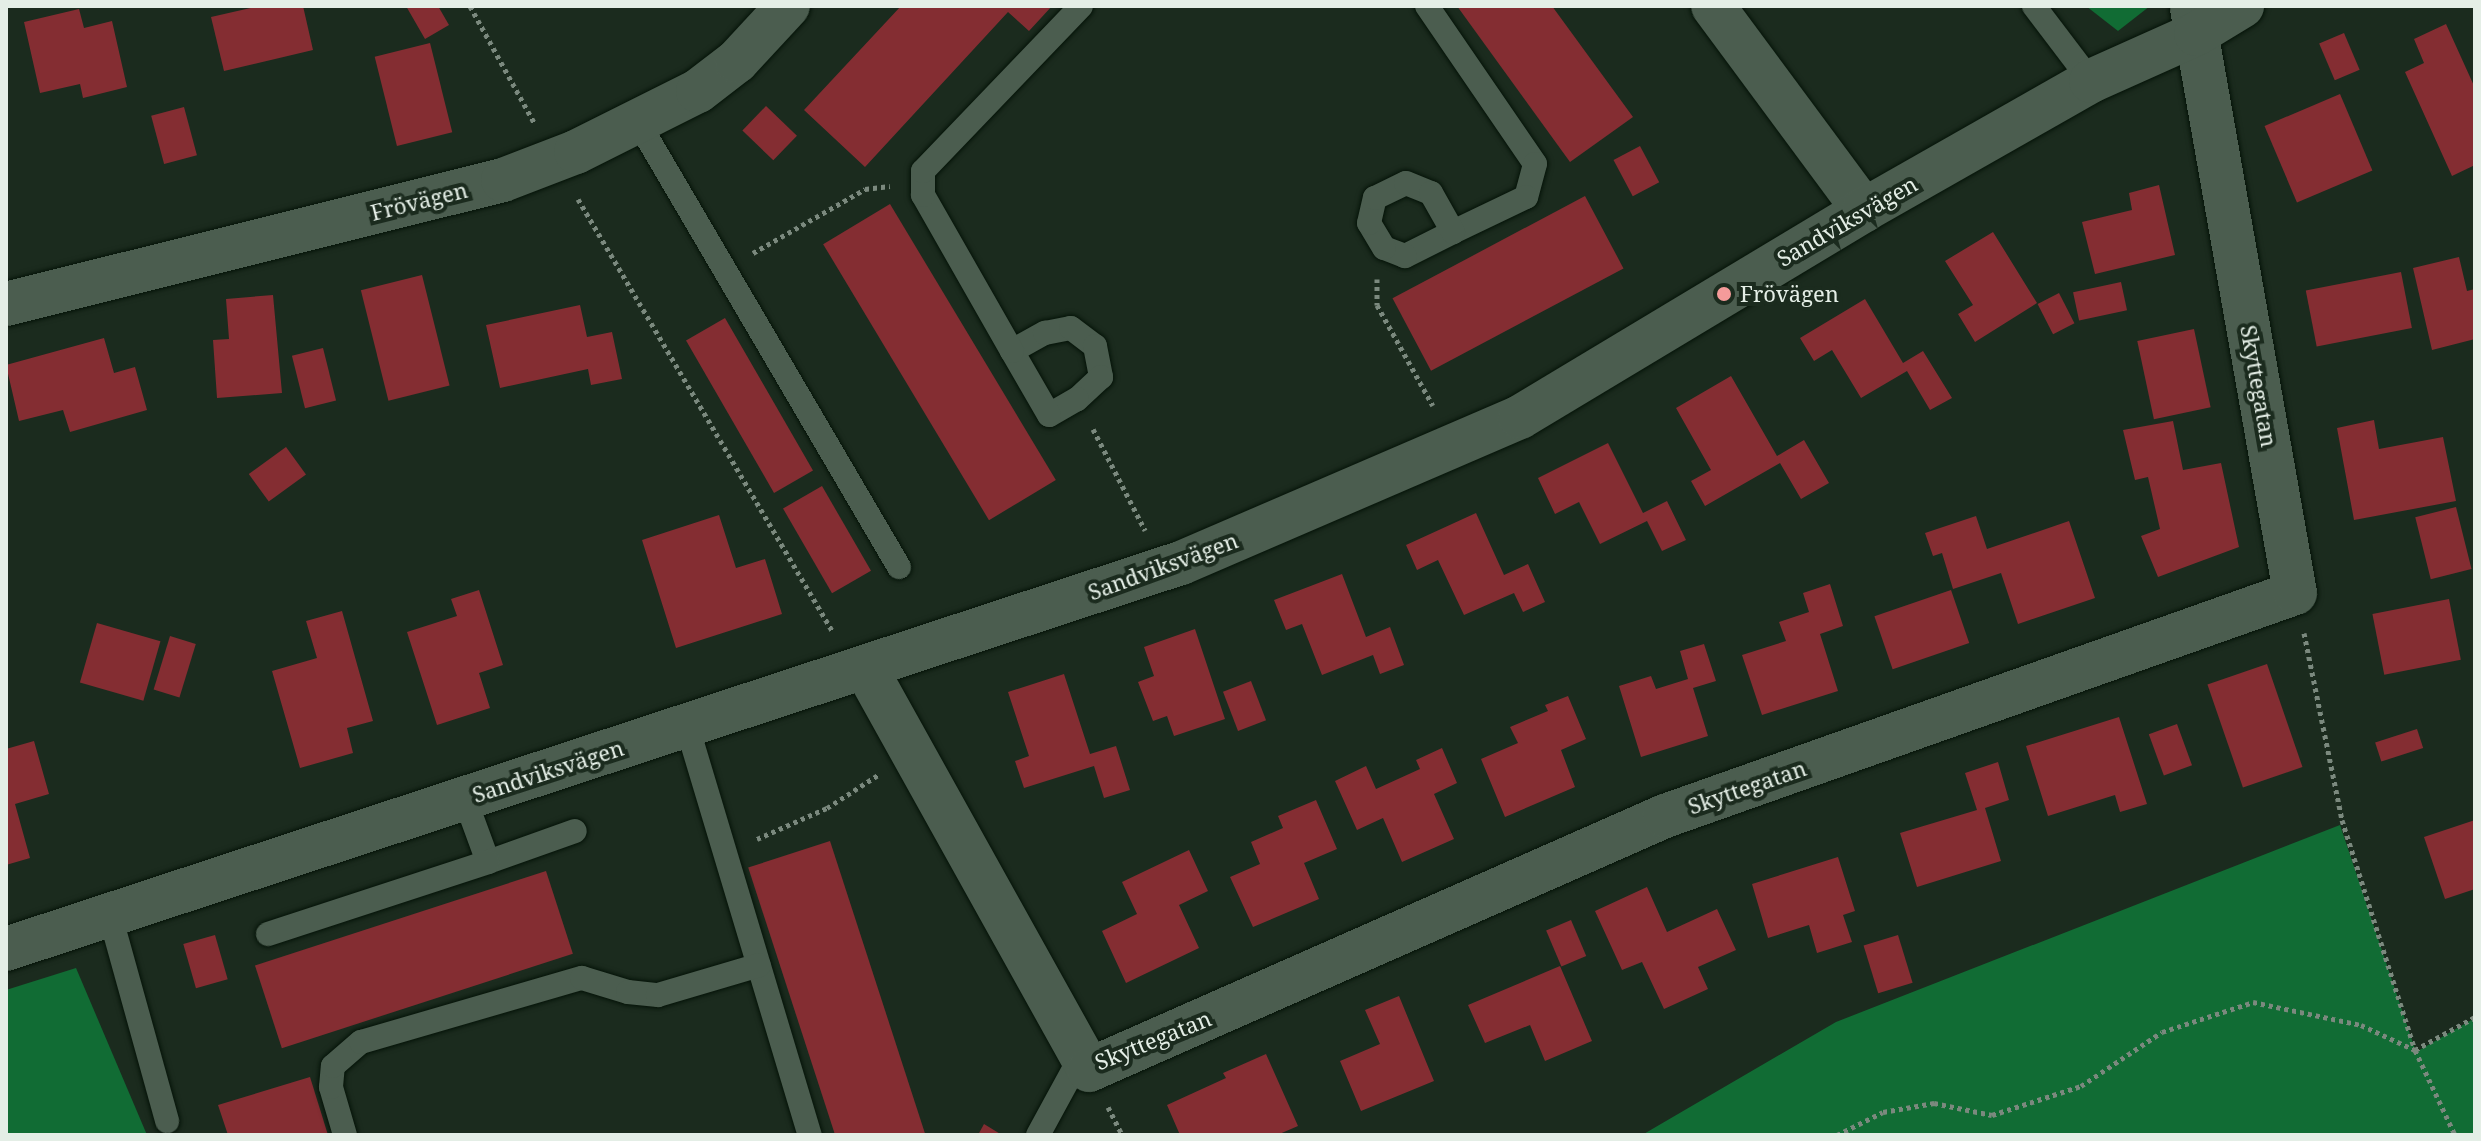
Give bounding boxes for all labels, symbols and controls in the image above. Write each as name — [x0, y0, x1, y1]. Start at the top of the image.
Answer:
street label: Sandviksvägen — [1772, 170, 1922, 272]
street label: Frövägen — [368, 176, 470, 226]
place label: Frövägen — [1740, 281, 1839, 307]
marker: Frövägen — [1715, 285, 1733, 303]
street label: Skyttegatan — [2235, 323, 2283, 449]
street label: Sandviksvägen — [1084, 527, 1242, 605]
street label: Sandviksvägen — [469, 734, 627, 808]
street label: Skyttegatan — [1685, 754, 1809, 820]
street label: Skyttegatan — [1091, 1005, 1215, 1075]

